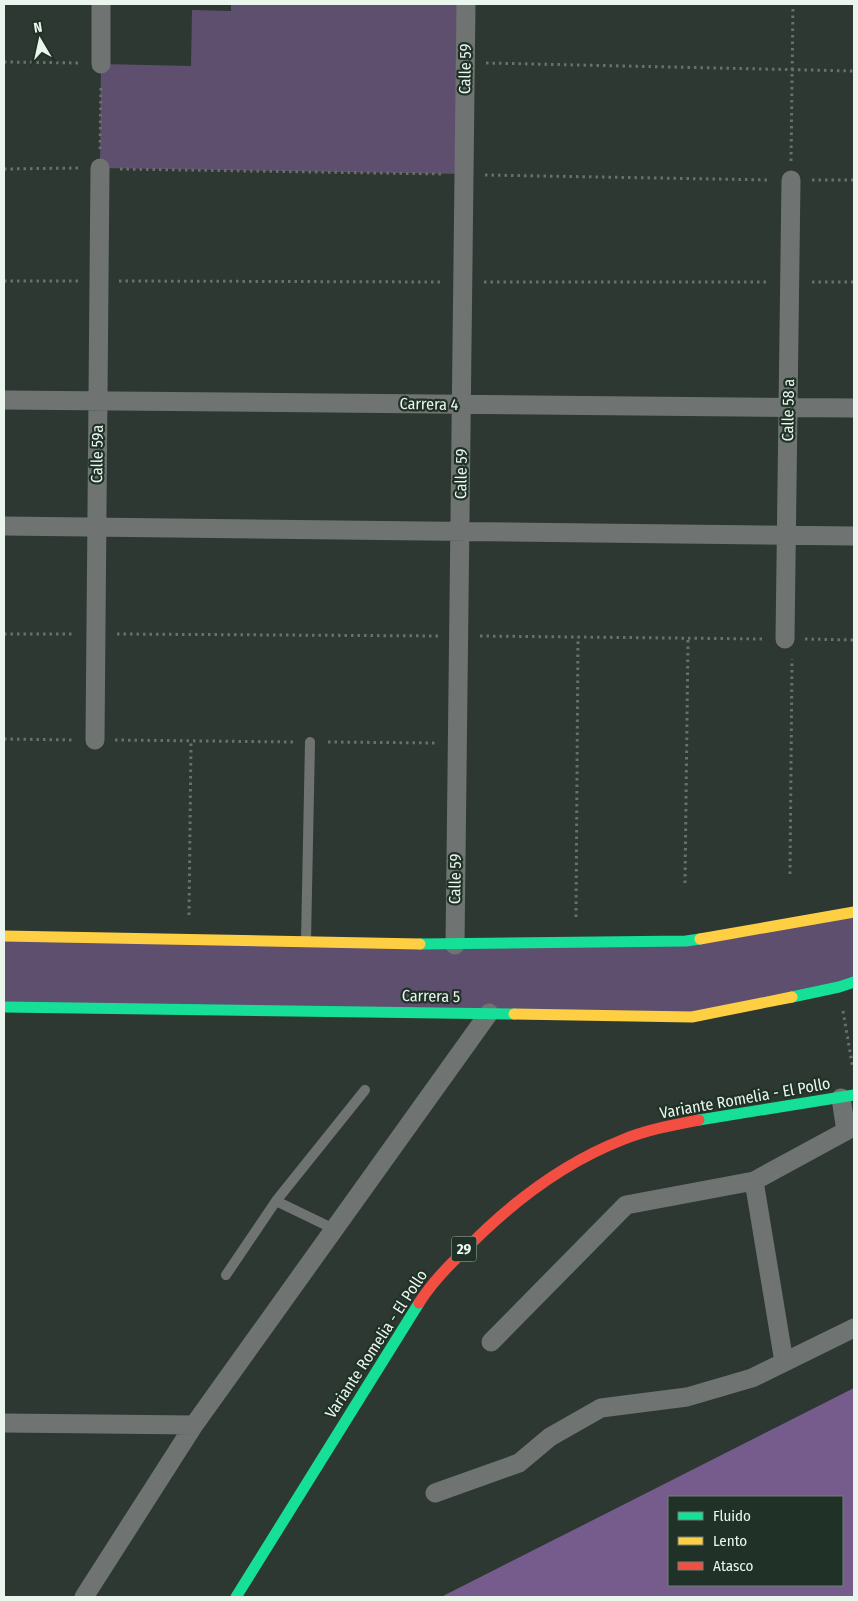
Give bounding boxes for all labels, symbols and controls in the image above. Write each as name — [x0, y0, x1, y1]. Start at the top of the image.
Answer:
north arrow — [15, 15, 65, 65]
text: N — [33, 19, 44, 37]
street label: Calle 59 — [455, 43, 475, 94]
street label: Calle 58 a — [778, 378, 798, 441]
street label: Carrera 4 — [399, 394, 459, 414]
street label: Calle 59a — [87, 425, 107, 483]
street label: Calle 59 — [451, 448, 471, 499]
street label: Calle 59 — [445, 853, 465, 904]
street label: Carrera 5 — [402, 986, 460, 1006]
street label: Variante Romelia - El Pollo — [658, 1074, 832, 1122]
road number: 29 — [452, 1236, 476, 1262]
street label: Variante Romelia - El Pollo — [321, 1266, 431, 1422]
legend — [668, 1496, 843, 1586]
text: Fluido — [713, 1507, 751, 1525]
text: Lento — [713, 1532, 747, 1550]
text: Atasco — [713, 1557, 753, 1575]

